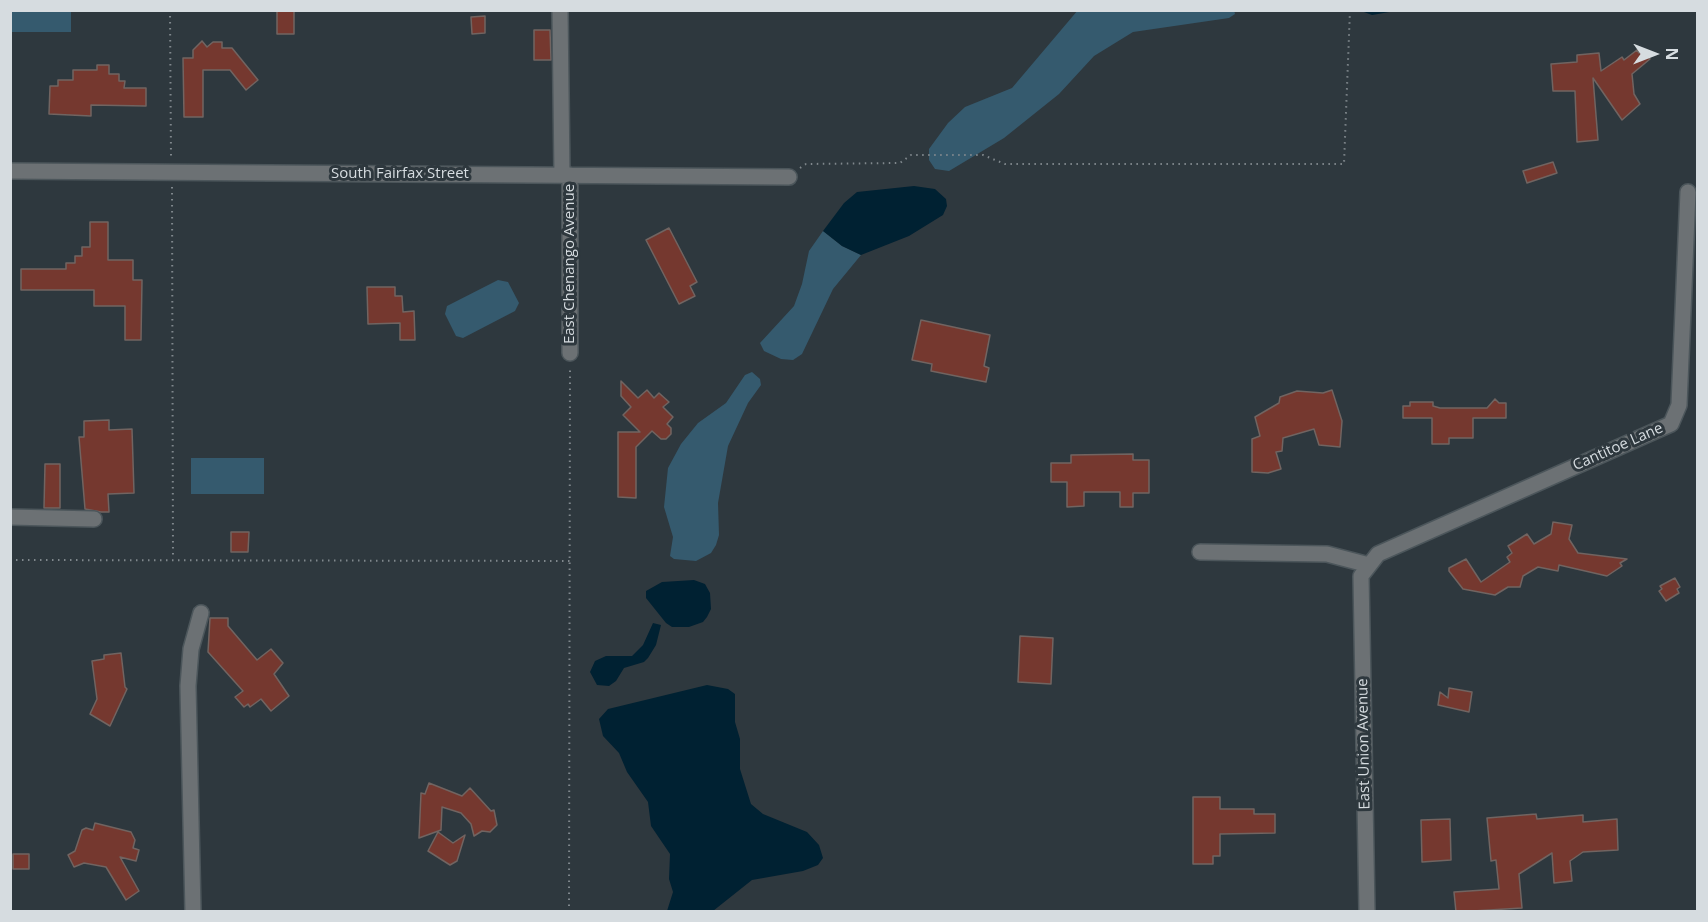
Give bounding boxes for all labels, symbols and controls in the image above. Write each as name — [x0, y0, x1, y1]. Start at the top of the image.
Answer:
north arrow — [1624, 24, 1684, 84]
text: N — [1661, 47, 1683, 61]
street label: South Fairfax Street — [331, 165, 469, 183]
street label: East Chenango Avenue — [561, 184, 579, 344]
street label: Cantitoe Lane — [1570, 419, 1666, 475]
street label: East Union Avenue — [1354, 678, 1374, 810]

